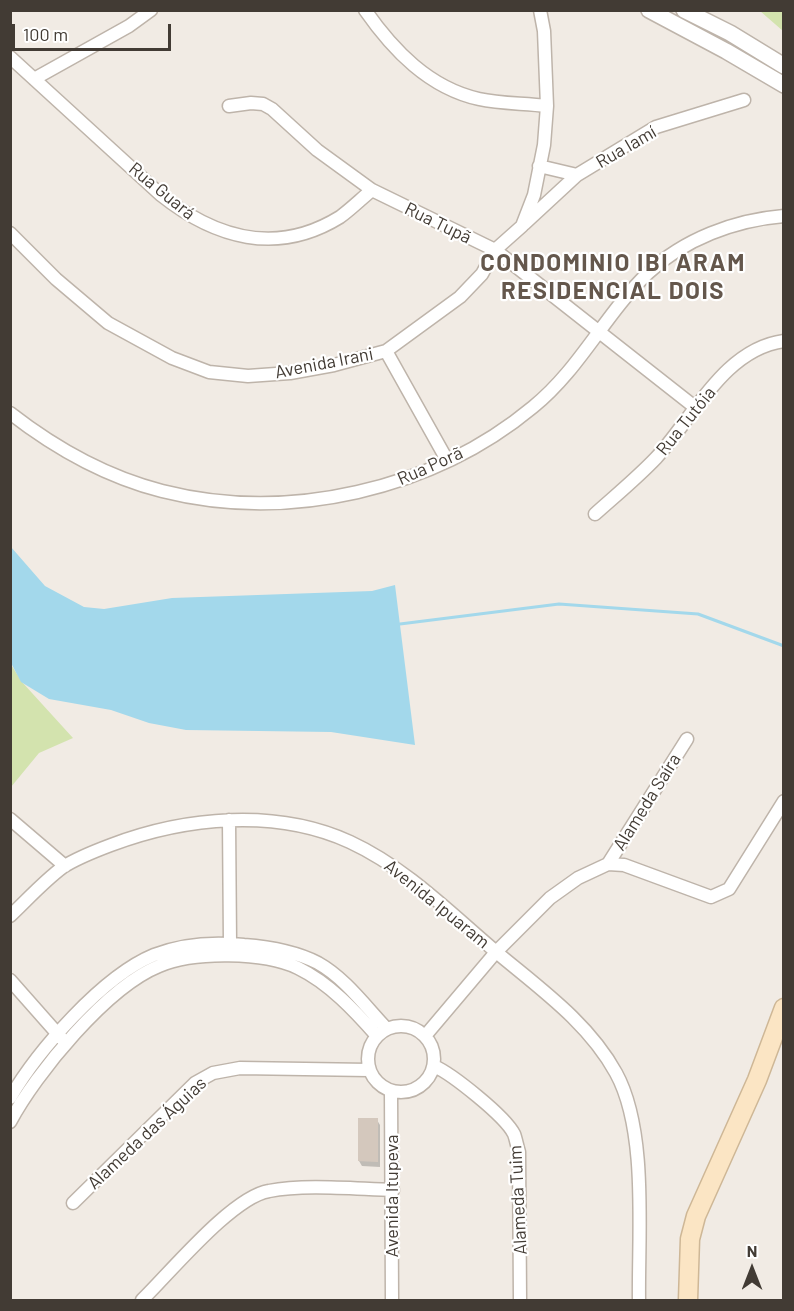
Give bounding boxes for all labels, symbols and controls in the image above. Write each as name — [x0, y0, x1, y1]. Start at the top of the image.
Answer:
scale bar — [15, 12, 174, 50]
text: 100 m — [23, 23, 68, 45]
street label: Rua Iamí — [592, 121, 660, 173]
street label: Rua Guará — [124, 158, 200, 224]
street label: Rua Tupã — [401, 198, 475, 248]
district label: CONDOMINIO IBI ARAM RESIDENCIAL DOIS — [480, 249, 746, 305]
street label: Avenida Irani — [273, 343, 375, 383]
street label: Rua Tutóia — [652, 382, 720, 460]
street label: Rua Porã — [394, 442, 466, 490]
street label: Alameda Saíra — [609, 749, 685, 855]
street label: Avenida Ipuaram — [380, 855, 494, 953]
street label: Alameda das Águias — [83, 1072, 211, 1194]
street label: Avenida Itupeva — [381, 1135, 403, 1257]
street label: Alameda Tuim — [504, 1145, 532, 1255]
north arrow — [722, 1239, 782, 1299]
text: N — [747, 1241, 757, 1260]

